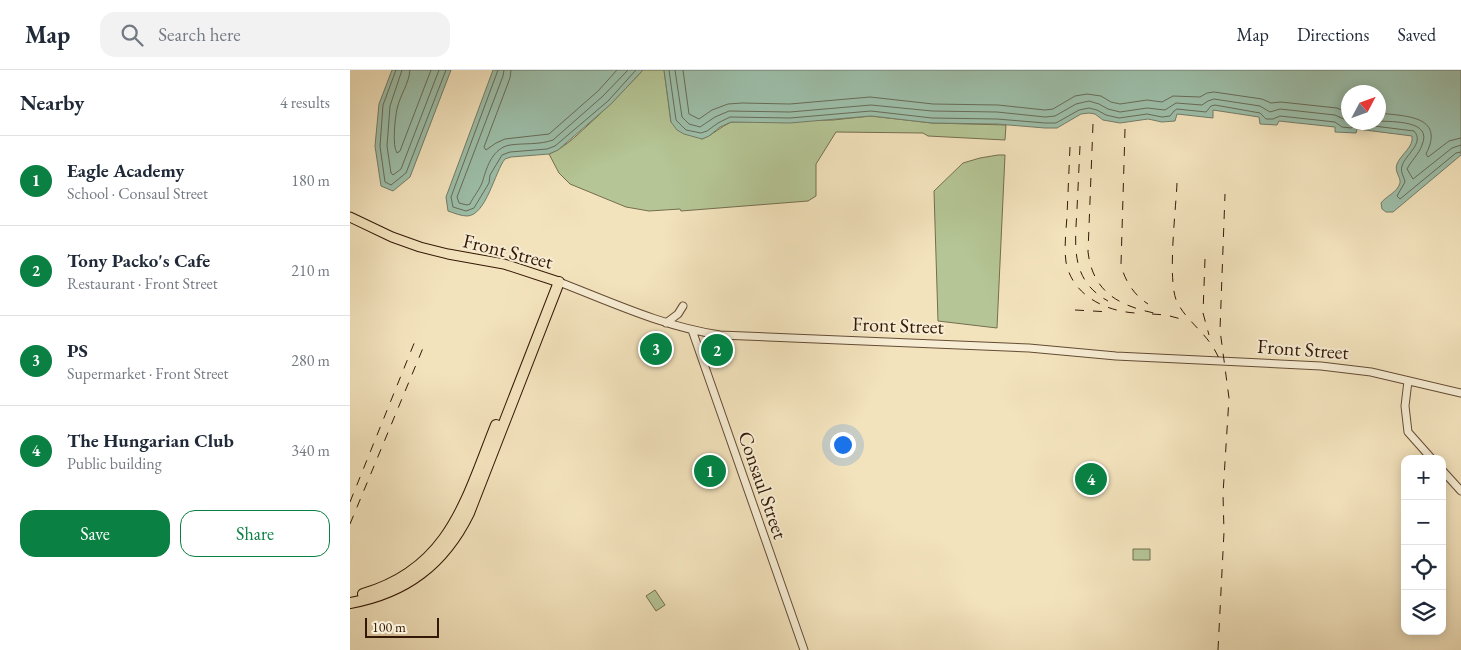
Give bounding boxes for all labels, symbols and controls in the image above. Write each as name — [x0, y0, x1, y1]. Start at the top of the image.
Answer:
search box — [100, 12, 450, 57]
text: Map — [25, 19, 70, 50]
icon: search — [118, 21, 146, 49]
text: Search here — [158, 22, 241, 47]
text: Map — [1237, 23, 1269, 46]
text: Directions — [1297, 23, 1369, 46]
text: Saved — [1397, 23, 1436, 46]
north arrow — [1341, 85, 1386, 130]
text: Nearby — [20, 89, 84, 116]
text: 4 results — [280, 92, 330, 113]
text: Eagle Academy — [67, 158, 184, 183]
text: 1 — [32, 170, 40, 191]
text: 180 m — [291, 170, 330, 191]
text: School · Consaul Street — [67, 183, 208, 204]
street label: Front Street — [460, 227, 556, 275]
text: Tony Packo's Cafe — [67, 248, 210, 273]
text: 2 — [32, 260, 40, 281]
text: 210 m — [291, 260, 330, 281]
text: Restaurant · Front Street — [67, 273, 218, 294]
street label: Front Street — [852, 310, 945, 340]
pin: 3 — [640, 330, 672, 368]
pin: 2 — [701, 331, 733, 369]
street label: Front Street — [1256, 333, 1350, 365]
text: PS — [67, 338, 88, 363]
text: 3 — [32, 350, 40, 371]
text: 280 m — [291, 350, 330, 371]
text: Supermarket · Front Street — [67, 363, 229, 384]
text: The Hungarian Club — [67, 428, 234, 453]
street label: Consaul Street — [732, 428, 794, 543]
your location — [830, 432, 856, 458]
text: 4 — [32, 440, 40, 461]
text: 340 m — [291, 440, 330, 461]
pin: 1 — [694, 452, 726, 490]
text: Public building — [67, 453, 162, 474]
map controls — [1401, 455, 1446, 635]
button: + — [1401, 455, 1446, 500]
pin: 4 — [1075, 460, 1107, 498]
button: − — [1401, 500, 1446, 545]
button: Save — [20, 510, 170, 557]
button: Share — [180, 510, 330, 557]
button: locate — [1401, 545, 1446, 590]
button: layers — [1401, 590, 1446, 635]
scale bar — [365, 615, 439, 638]
text: 100 m — [372, 618, 406, 636]

